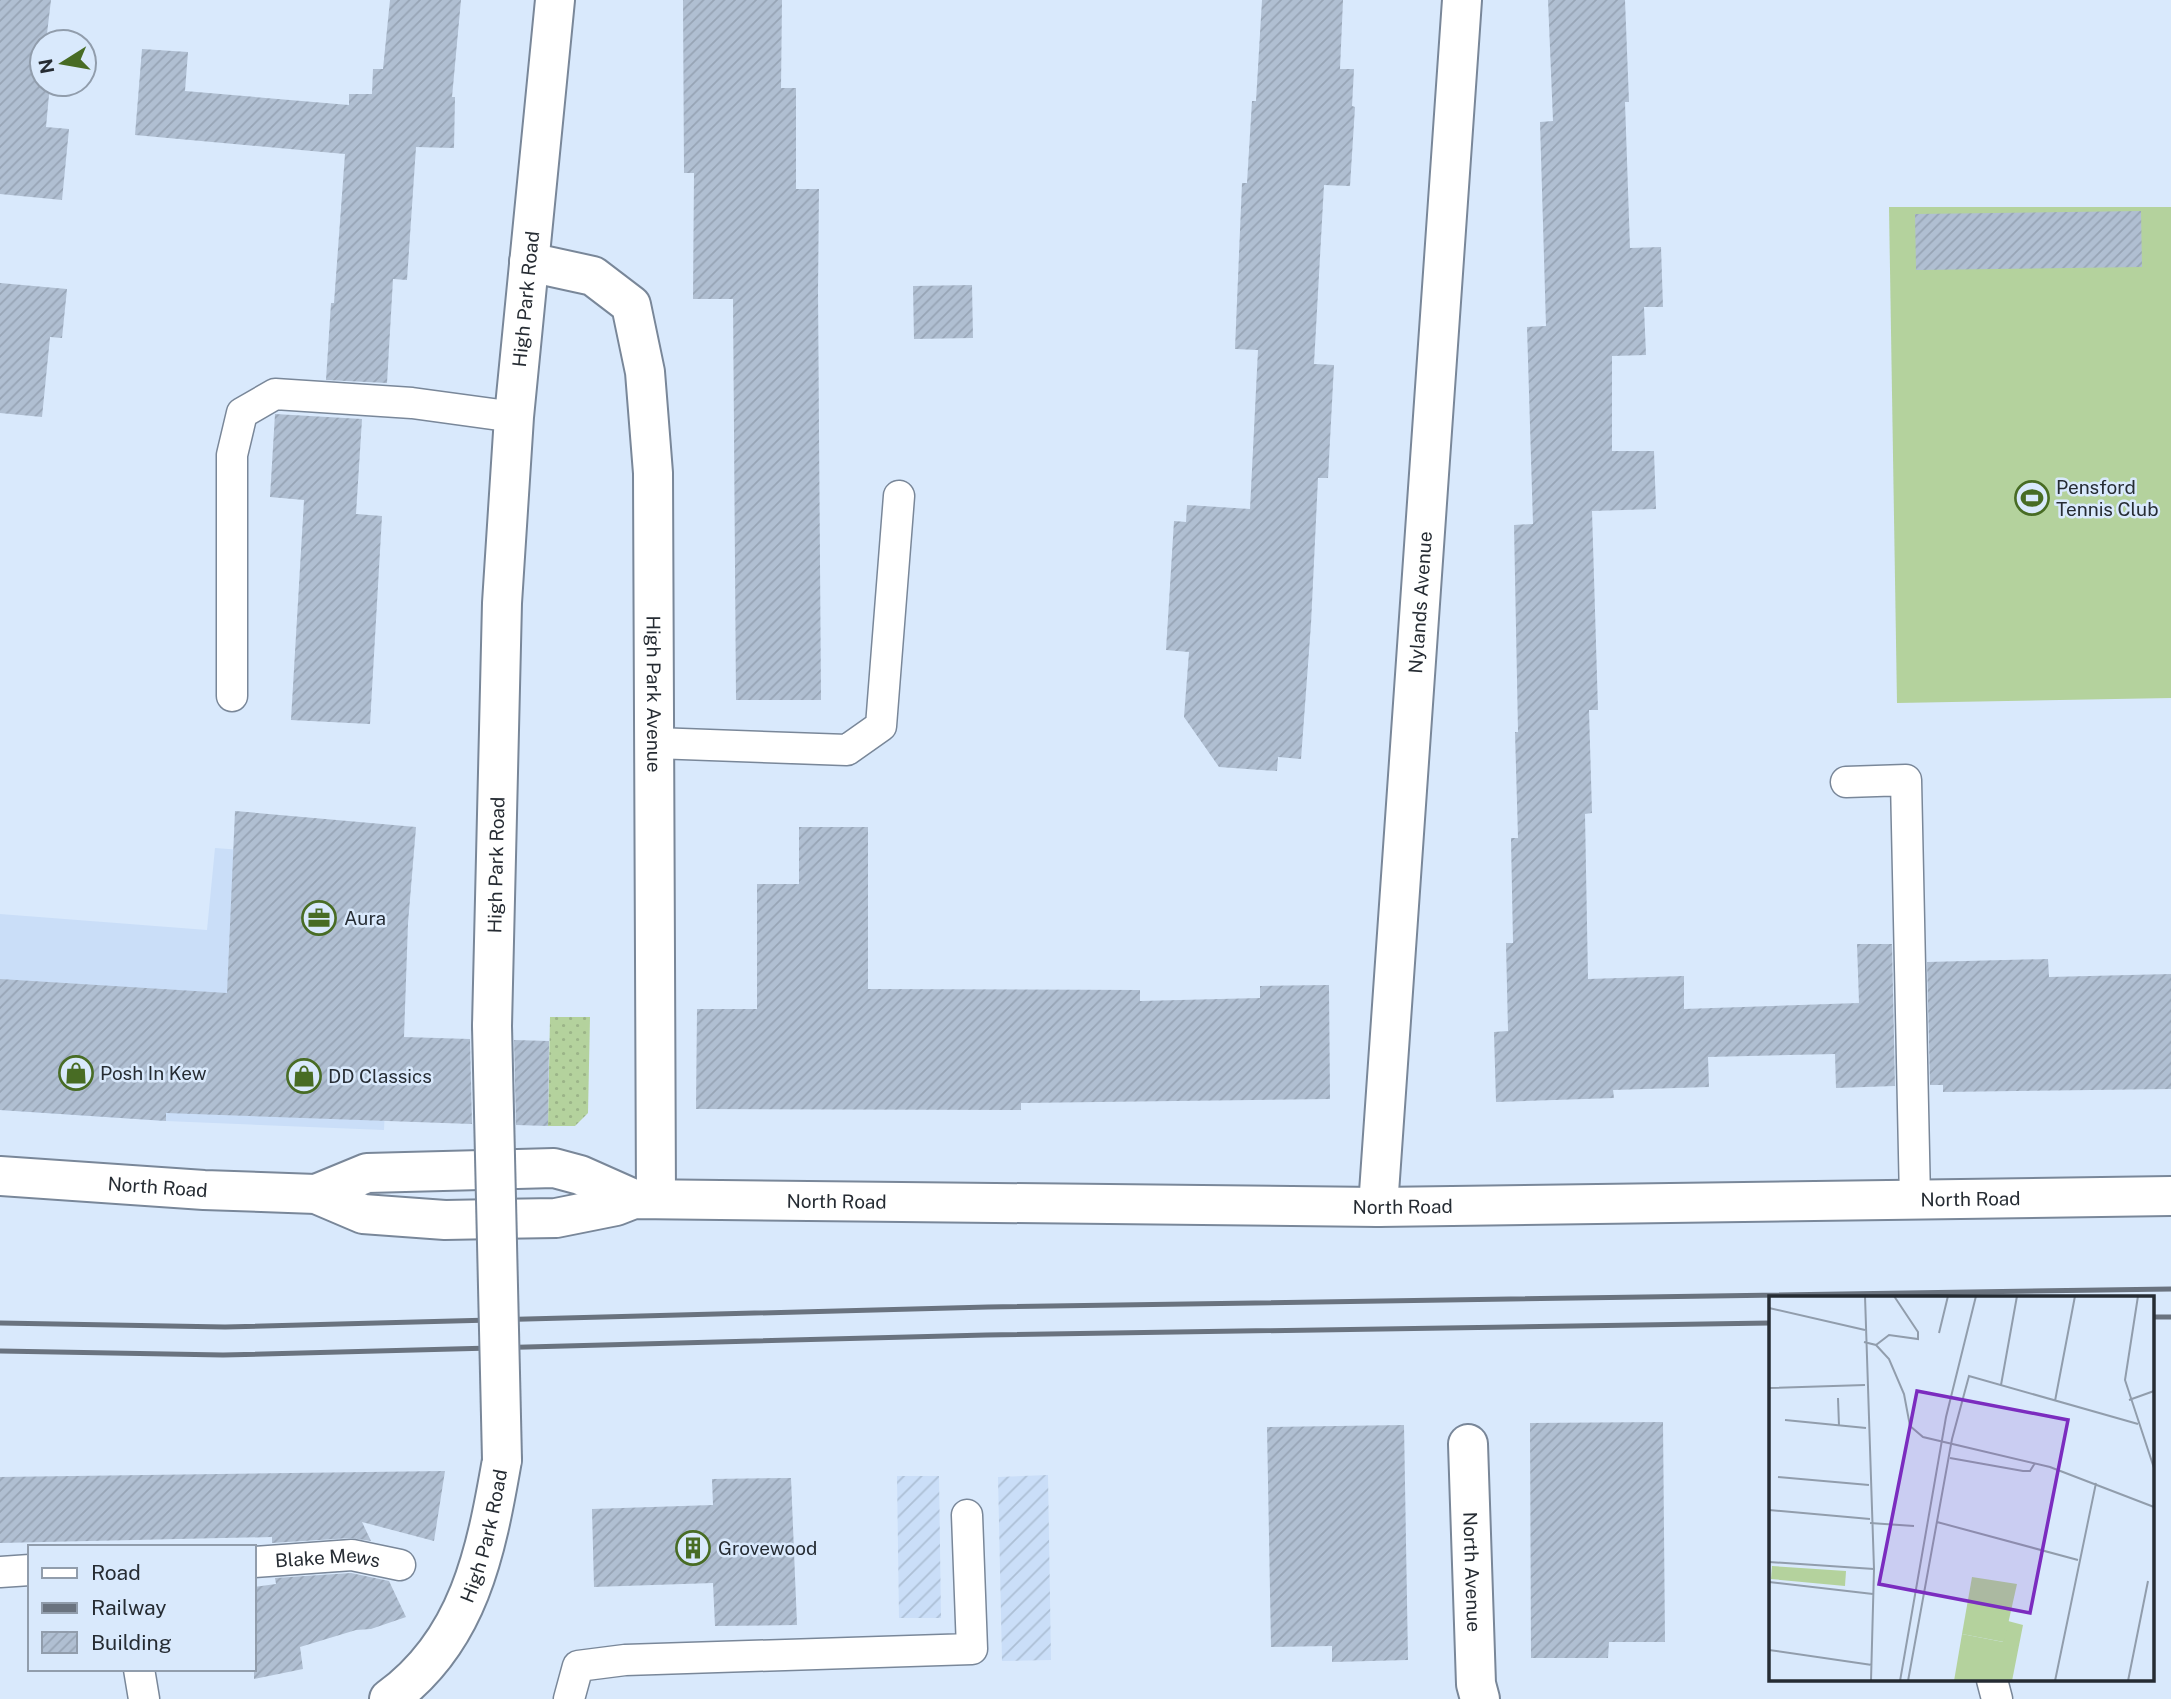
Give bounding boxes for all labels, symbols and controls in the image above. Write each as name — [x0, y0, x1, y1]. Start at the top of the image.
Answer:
north arrow — [28, 28, 98, 98]
text: N — [34, 57, 59, 76]
street label: High Park Road — [508, 230, 543, 368]
place label: Pensford Tennis Club — [2056, 476, 2159, 520]
sports icon: Pensford Tennis Club — [2013, 479, 2051, 517]
street label: Nylands Avenue — [1404, 531, 1436, 674]
street label: High Park Avenue — [643, 615, 665, 773]
street label: High Park Road — [483, 796, 508, 934]
office icon: Aura — [300, 899, 338, 937]
place label: Aura — [344, 907, 386, 929]
shop icon: Posh In Kew — [57, 1054, 95, 1092]
shop icon: DD Classics — [285, 1057, 323, 1095]
place label: Posh In Kew — [100, 1062, 207, 1084]
place label: DD Classics — [328, 1065, 432, 1087]
street label: North Road — [107, 1172, 208, 1201]
street label: North Road — [1920, 1187, 2021, 1210]
street label: North Road — [786, 1190, 887, 1213]
street label: North Road — [1352, 1195, 1453, 1218]
inset map — [1769, 1296, 2154, 1682]
street label: High Park Road — [456, 1468, 511, 1606]
street label: North Avenue — [1459, 1511, 1485, 1632]
building icon: Grovewood — [674, 1529, 712, 1567]
place label: Grovewood — [718, 1537, 817, 1559]
street label: Blake Mews — [274, 1544, 382, 1572]
legend — [28, 1545, 256, 1671]
text: Road — [91, 1560, 141, 1585]
text: Railway — [91, 1595, 167, 1620]
text: Building — [91, 1630, 172, 1655]

